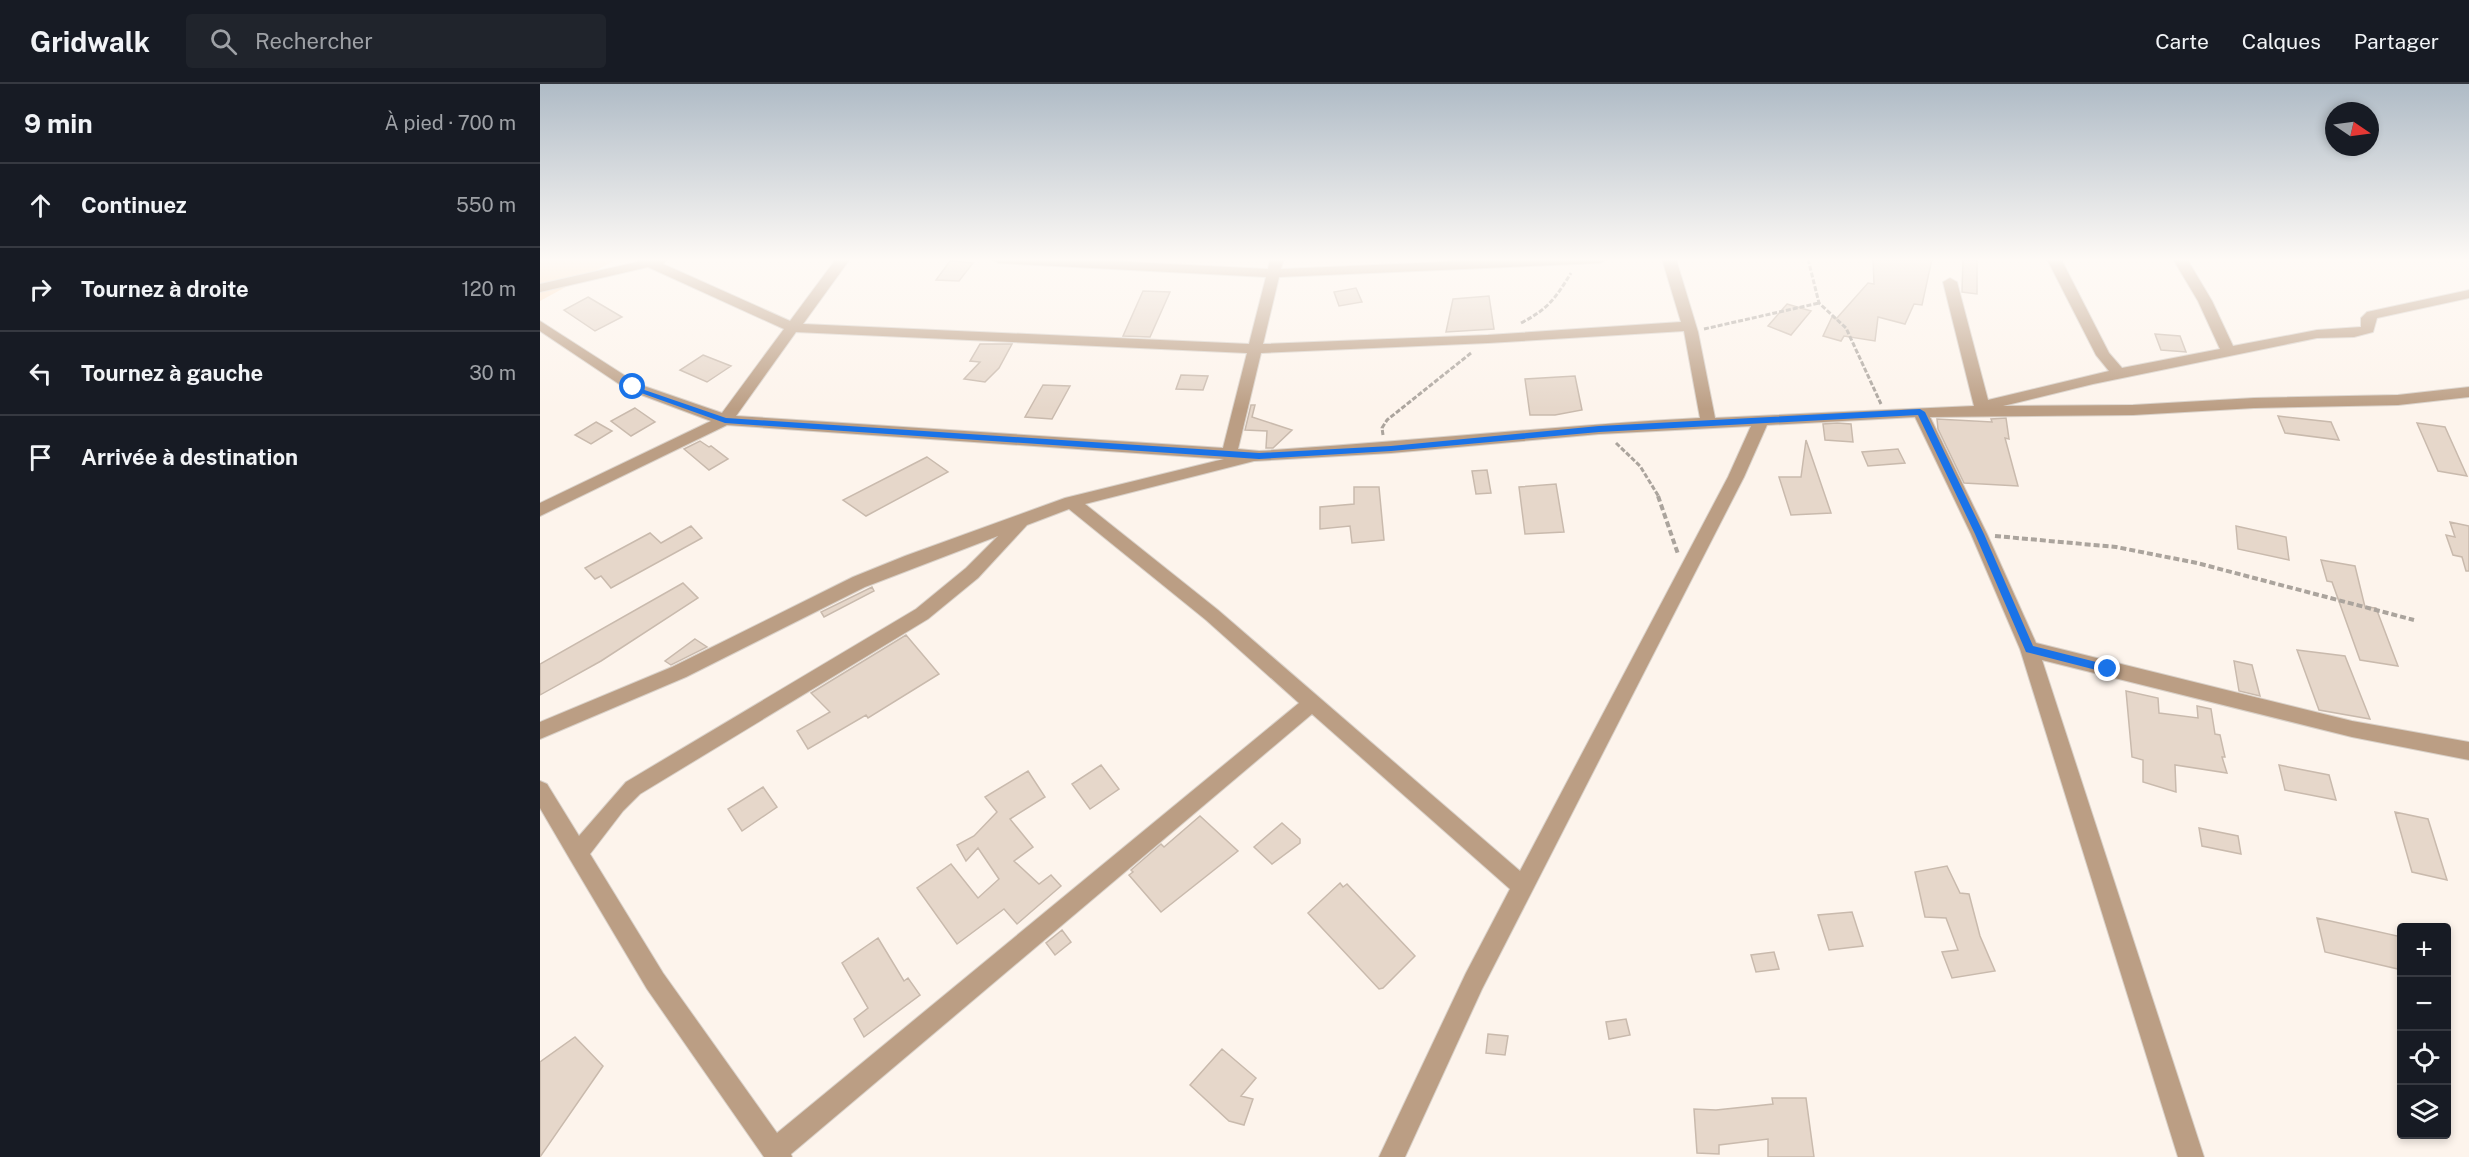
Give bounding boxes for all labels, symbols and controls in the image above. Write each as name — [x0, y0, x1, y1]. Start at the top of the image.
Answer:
search box — [186, 14, 606, 68]
text: Gridwalk — [30, 25, 150, 58]
icon: search — [207, 25, 240, 58]
text: Rechercher — [255, 28, 373, 54]
text: Carte — [2155, 29, 2209, 54]
text: Calques — [2242, 29, 2321, 54]
text: Partager — [2354, 29, 2439, 54]
north arrow — [2325, 102, 2379, 156]
text: 9 min — [24, 108, 93, 139]
text: À pied · 700 m — [385, 111, 516, 135]
icon: ahead — [24, 189, 57, 222]
text: Continuez — [81, 192, 187, 218]
text: 550 m — [456, 193, 516, 217]
icon: right — [24, 273, 57, 306]
text: Tournez à droite — [81, 276, 249, 302]
text: 120 m — [462, 277, 516, 301]
icon: left — [24, 357, 57, 390]
text: Tournez à gauche — [81, 360, 263, 386]
text: 30 m — [469, 361, 516, 385]
route start — [619, 373, 645, 399]
icon: arrive — [24, 441, 57, 474]
text: Arrivée à destination — [81, 444, 298, 470]
route end — [2094, 655, 2120, 681]
map controls — [2397, 923, 2451, 1139]
button: + — [2397, 923, 2451, 977]
button: − — [2397, 977, 2451, 1031]
button: locate — [2397, 1031, 2451, 1085]
button: layers — [2397, 1085, 2451, 1139]

